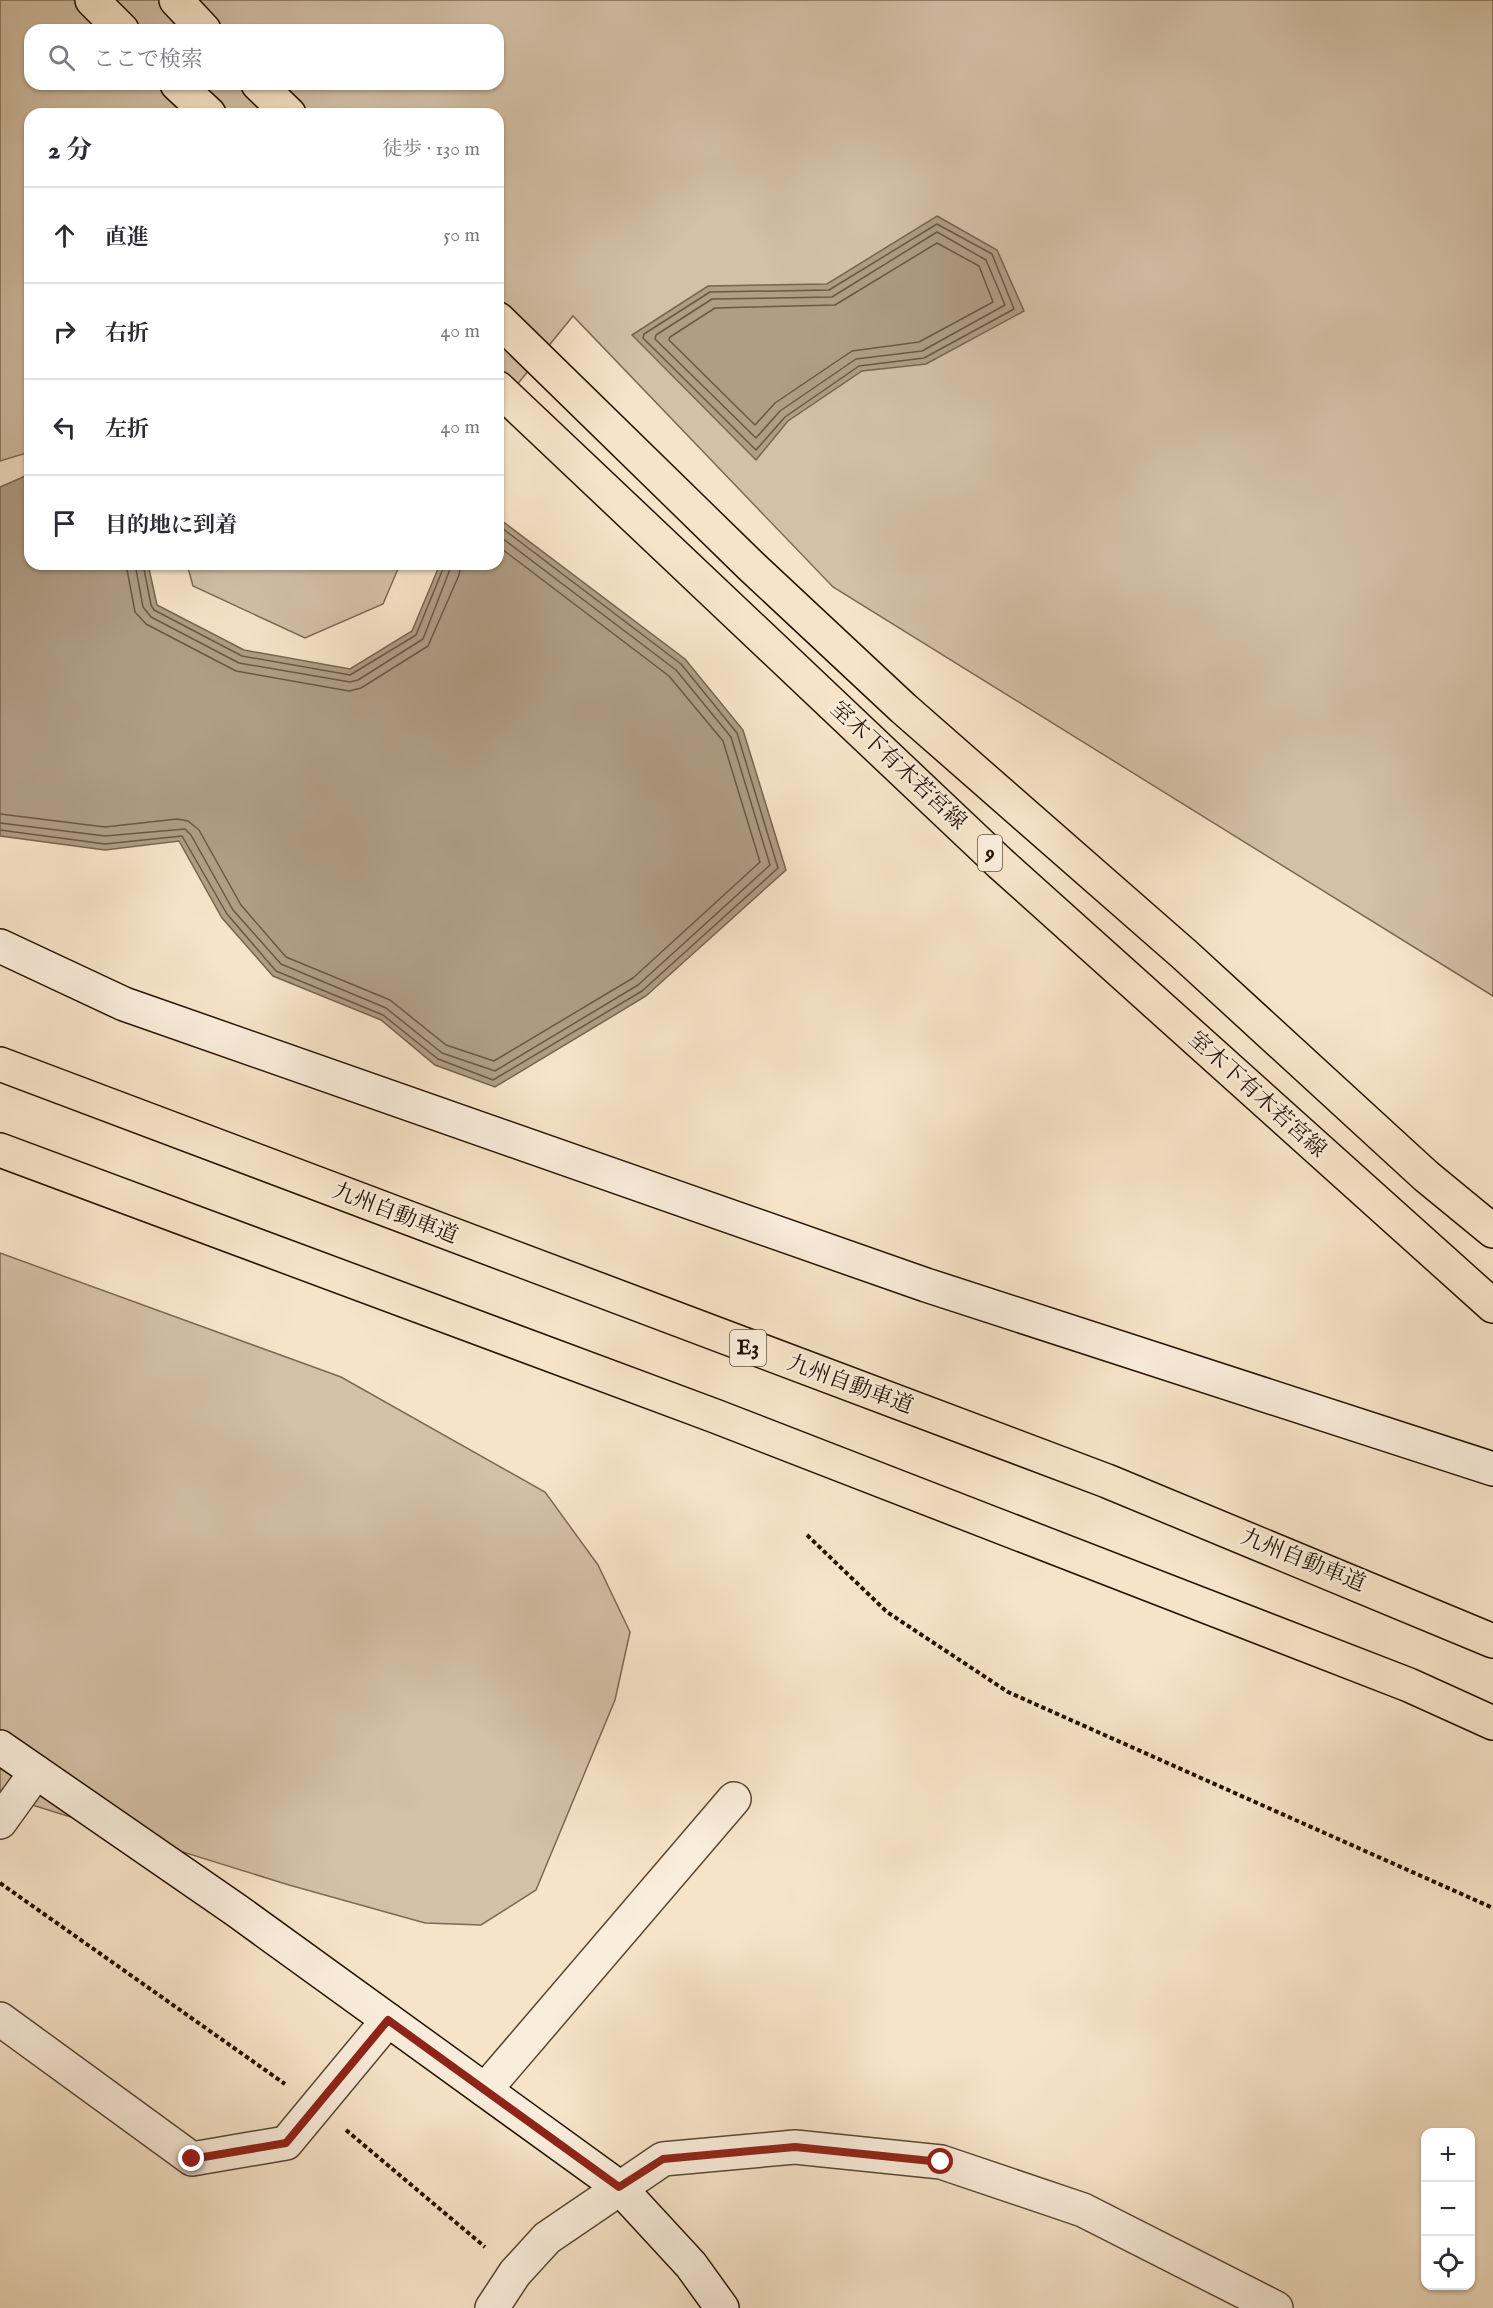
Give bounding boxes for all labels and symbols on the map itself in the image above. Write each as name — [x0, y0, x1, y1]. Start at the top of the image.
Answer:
street label: 室木下有木若宮線 — [824, 696, 972, 836]
road number: 9 — [978, 835, 1002, 871]
street label: 室木下有木若宮線 — [1182, 1026, 1332, 1164]
street label: 九州自動車道 — [328, 1177, 462, 1251]
road number: E3 — [730, 1330, 766, 1366]
street label: 九州自動車道 — [783, 1349, 917, 1421]
street label: 九州自動車道 — [1237, 1523, 1369, 1599]
route end — [178, 2145, 204, 2171]
route start — [927, 2148, 953, 2174]

